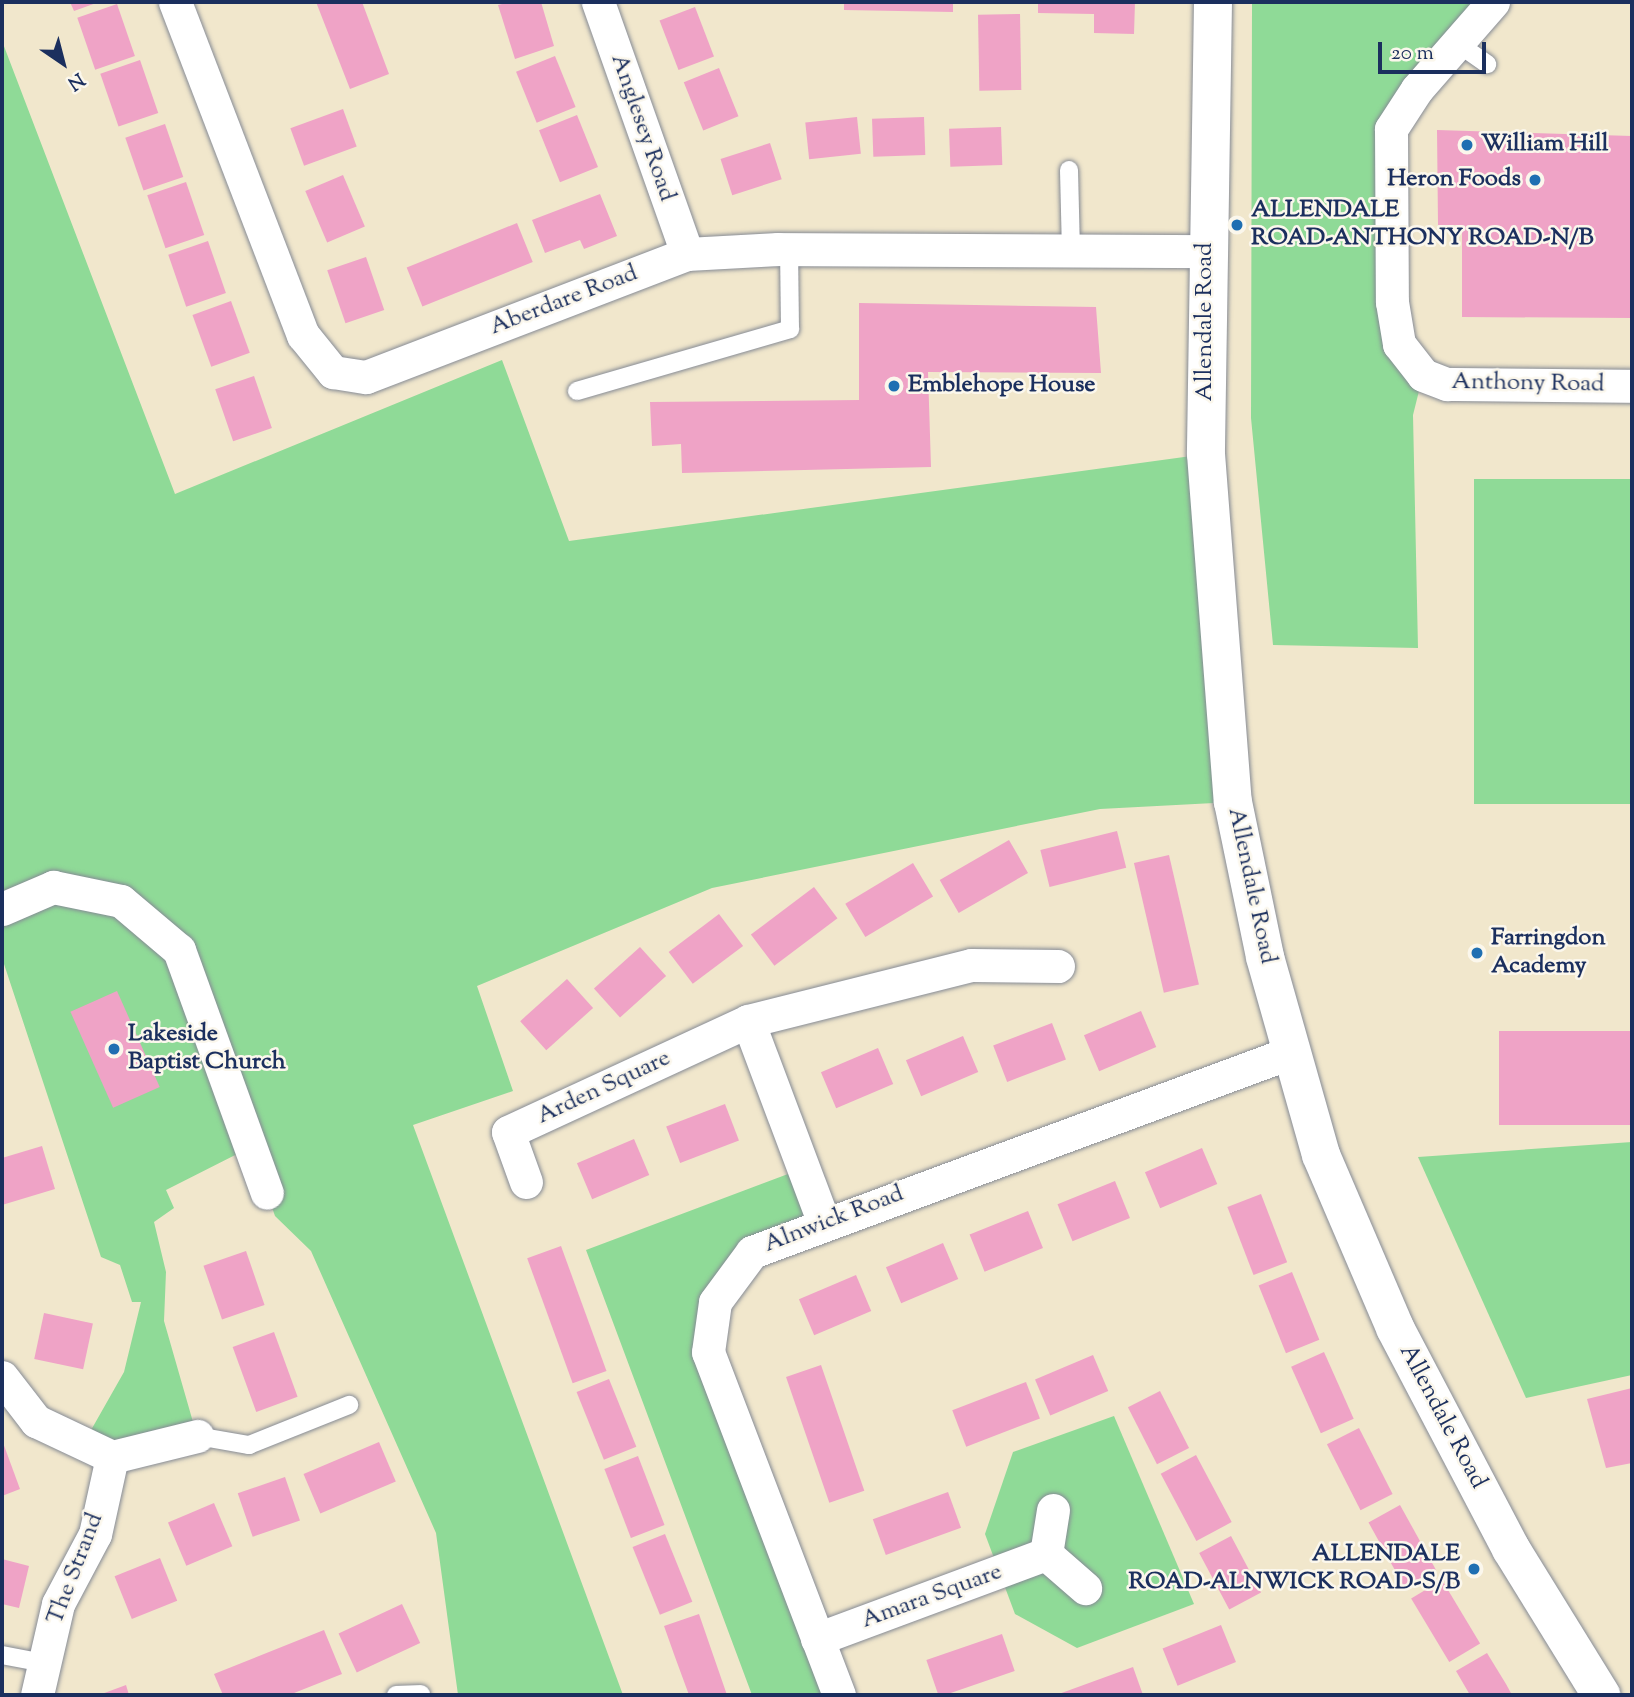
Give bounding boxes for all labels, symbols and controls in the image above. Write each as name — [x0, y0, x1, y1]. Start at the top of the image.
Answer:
north arrow — [28, 28, 98, 98]
scale bar — [1382, 28, 1490, 72]
text: 20 m — [1391, 39, 1434, 69]
street label: Anglesey Road — [603, 50, 681, 206]
text: N — [61, 65, 89, 96]
place label: William Hill — [1481, 131, 1608, 159]
marker: William Hill — [1459, 137, 1475, 153]
place label: Heron Foods — [1387, 166, 1521, 194]
marker: Heron Foods — [1527, 172, 1543, 188]
place label: ALLENDALE ROAD-ANTHONY ROAD-N/B — [1251, 197, 1594, 253]
marker: ALLENDALE ROAD-ANTHONY ROAD-N/B — [1229, 217, 1245, 233]
street label: Allendale Road — [1192, 242, 1220, 402]
street label: Aberdare Road — [486, 260, 642, 342]
street label: Anthony Road — [1451, 368, 1605, 400]
place label: Emblehope House — [908, 372, 1096, 400]
marker: Emblehope House — [886, 378, 902, 394]
street label: Allendale Road — [1220, 805, 1282, 967]
place label: Farringdon Academy — [1491, 925, 1606, 981]
marker: Farringdon Academy — [1469, 945, 1485, 961]
place label: Lakeside Baptist Church — [128, 1021, 286, 1077]
marker: Lakeside Baptist Church — [106, 1041, 122, 1057]
street label: Arden Square — [533, 1045, 675, 1131]
street label: Alnwick Road — [760, 1180, 908, 1260]
street label: Allendale Road — [1392, 1340, 1492, 1494]
street label: The Strand — [42, 1509, 110, 1629]
place label: ALLENDALE ROAD-ALNWICK ROAD-S/B — [1128, 1541, 1460, 1597]
street label: Amara Square — [858, 1558, 1006, 1636]
marker: ALLENDALE ROAD-ALNWICK ROAD-S/B — [1466, 1561, 1482, 1577]

